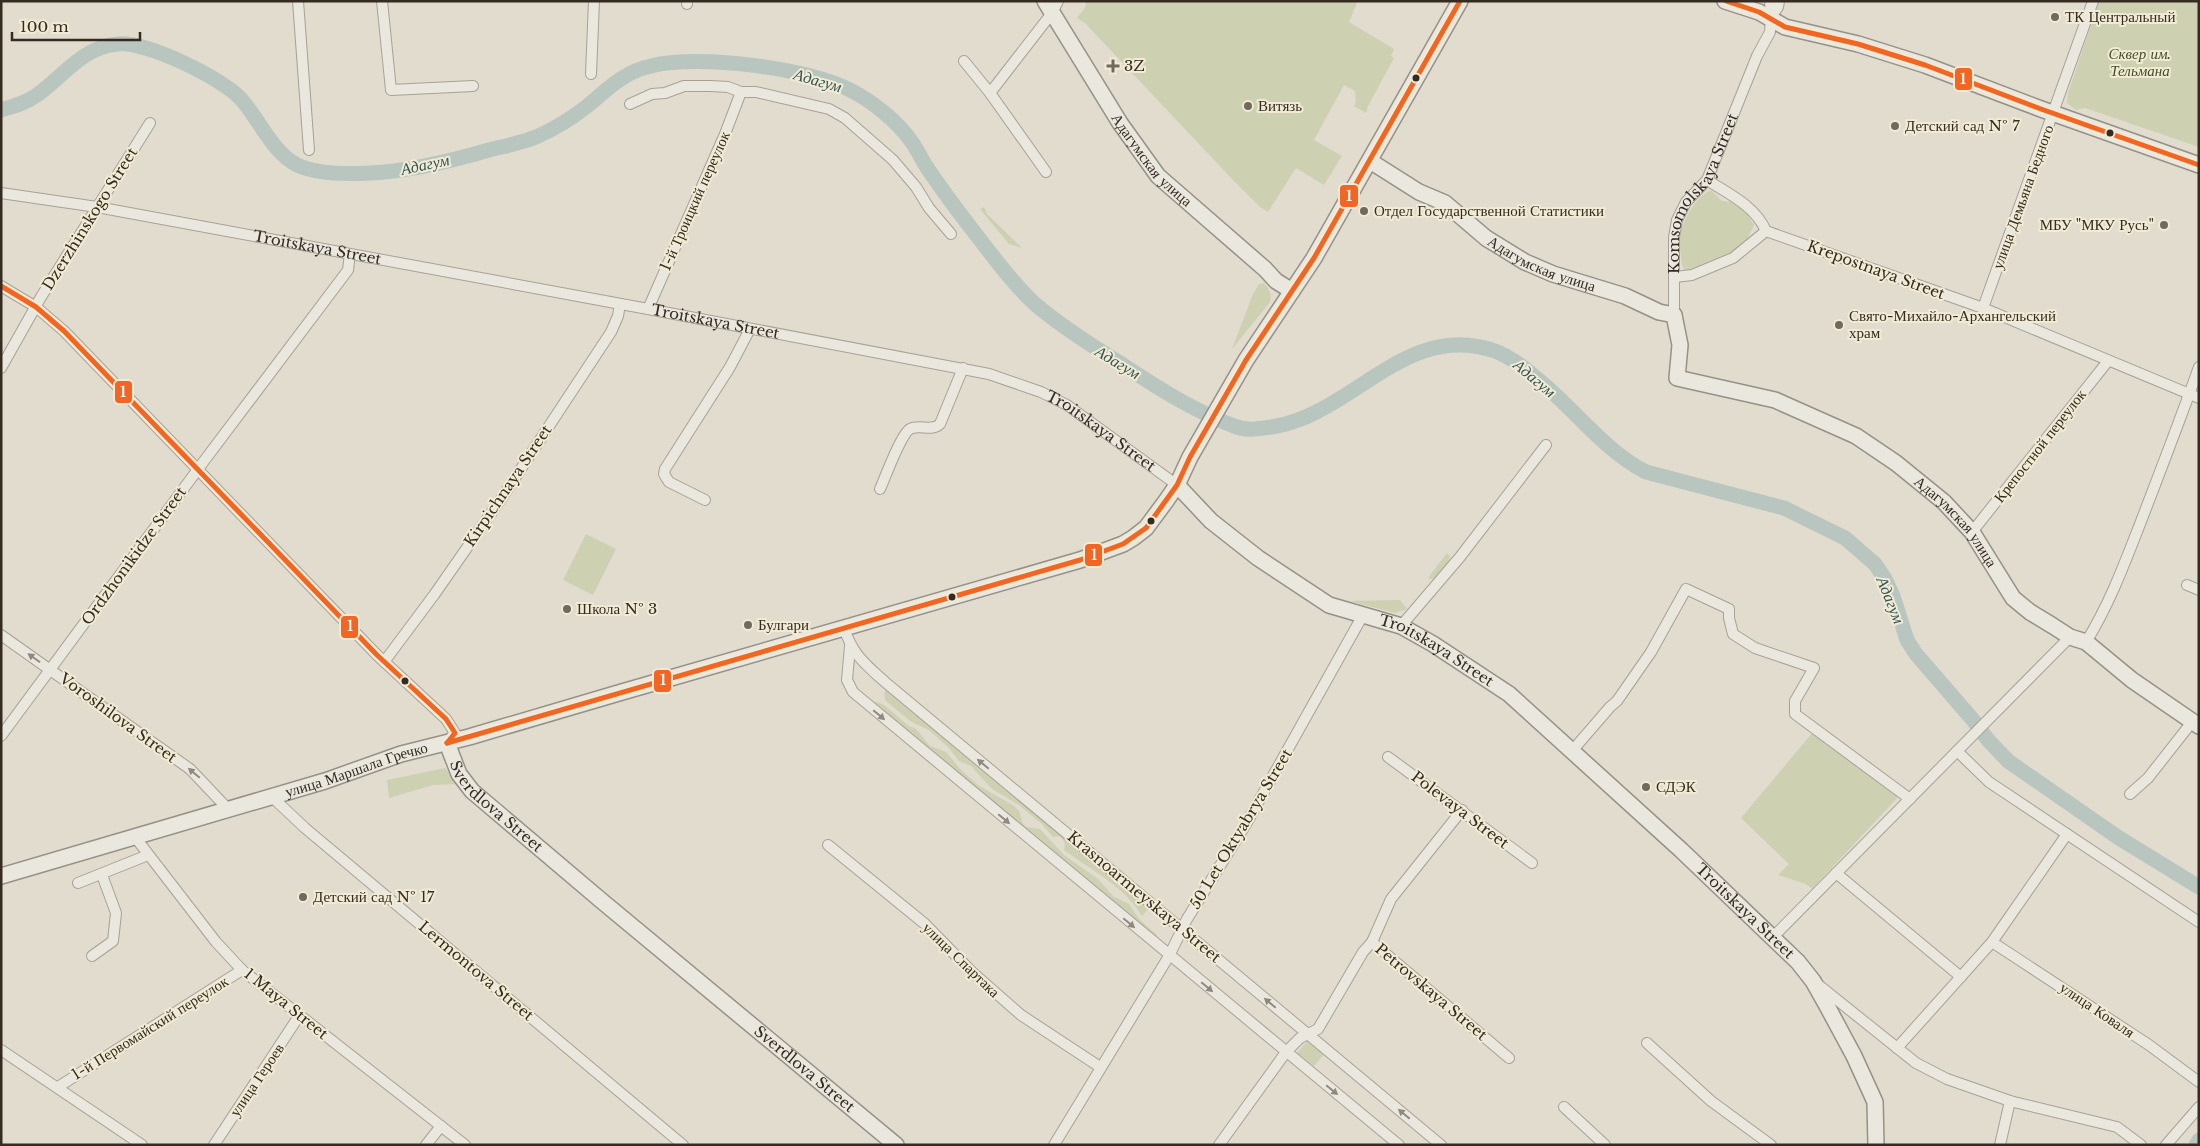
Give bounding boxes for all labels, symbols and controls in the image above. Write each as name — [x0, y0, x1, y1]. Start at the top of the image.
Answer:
place label: ТК Центральный — [2065, 7, 2175, 26]
scale bar — [12, 10, 140, 42]
marker: ТК Центральный — [2049, 11, 2061, 23]
text: 100 m — [20, 17, 69, 36]
park label: Сквер им. Тельмана — [2109, 44, 2171, 80]
place label: 3Z — [1124, 56, 1145, 75]
marker: 3Z — [1106, 59, 1120, 73]
water label: Адагум — [791, 63, 844, 96]
line badge: 1 — [1954, 67, 1973, 91]
text: 1 — [1960, 70, 1966, 88]
unlabelled marker — [1411, 73, 1421, 83]
place label: Витязь — [1258, 96, 1302, 115]
marker: Витязь — [1242, 100, 1254, 112]
street label: Адагумская улица — [1107, 110, 1196, 211]
street label: Komsomolskaya Street — [1664, 110, 1742, 274]
place label: Детский сад № 7 — [1905, 116, 2020, 135]
marker: Детский сад № 7 — [1889, 120, 1901, 132]
street label: улица Демьяна Бедного — [1988, 122, 2057, 272]
street label: 1-й Троицкий переулок — [655, 127, 734, 274]
unlabelled marker — [2105, 128, 2115, 138]
street label: Dzerzhinskogo Street — [38, 144, 141, 294]
water label: Адагум — [398, 149, 451, 179]
line badge: 1 — [1339, 184, 1359, 208]
text: 1 — [1346, 187, 1352, 205]
place label: Отдел Государственной Статистики — [1374, 201, 1604, 220]
marker: Отдел Государственной Статистики — [1358, 205, 1370, 217]
place label: МБУ "МКУ Русь" — [2040, 215, 2154, 234]
marker: МБУ "МКУ Русь" — [2158, 219, 2170, 231]
street label: Troitskaya Street — [252, 226, 383, 268]
street label: Адагумская улица — [1484, 231, 1598, 296]
street label: Krepostnaya Street — [1805, 236, 1948, 303]
street label: Troitskaya Street — [650, 300, 781, 343]
place label: Свято-Михайло-Архангельский храм — [1849, 306, 2056, 342]
marker: Свято-Михайло-Архангельский храм — [1833, 319, 1845, 331]
water label: Адагум — [1091, 340, 1144, 383]
water label: Адагум — [1509, 354, 1560, 401]
line badge: 1 — [114, 380, 133, 404]
text: 1 — [120, 383, 126, 401]
street label: Крепостной переулок — [1989, 385, 2090, 506]
street label: Troitskaya Street — [1043, 386, 1160, 476]
street label: Kirpichnaya Street — [460, 421, 556, 550]
street label: Адагумская улица — [1910, 472, 2002, 571]
street label: Ordzhonikidze Street — [77, 483, 190, 628]
unlabelled marker — [1146, 516, 1156, 526]
line badge: 1 — [1084, 543, 1103, 567]
text: 1 — [1091, 546, 1097, 564]
water label: Адагум — [1872, 573, 1909, 626]
unlabelled marker — [947, 592, 957, 602]
place label: Школа № 3 — [577, 599, 657, 618]
marker: Школа № 3 — [561, 603, 573, 615]
street label: Troitskaya Street — [1377, 610, 1498, 691]
line badge: 1 — [340, 615, 359, 639]
place label: Булгари — [758, 615, 809, 634]
text: 1 — [347, 617, 353, 635]
marker: Булгари — [742, 619, 754, 631]
one-way arrow — [27, 653, 41, 663]
street label: Voroshilova Street — [55, 668, 181, 767]
line badge: 1 — [653, 669, 672, 693]
text: 1 — [660, 671, 666, 689]
unlabelled marker — [400, 676, 410, 686]
one-way arrow — [873, 709, 886, 720]
street label: улица Маршала Гречко — [283, 738, 430, 801]
street label: 50 Let Oktyabrya Street — [1185, 745, 1296, 912]
street label: Sverdlova Street — [446, 758, 547, 856]
one-way arrow — [977, 759, 989, 770]
street label: Polevaya Street — [1408, 767, 1513, 853]
one-way arrow — [188, 768, 201, 779]
place label: СДЭК — [1656, 777, 1697, 796]
marker: СДЭК — [1640, 781, 1652, 793]
one-way arrow — [998, 813, 1011, 824]
street label: Krasnoarmeyskaya Street — [1064, 827, 1225, 967]
street label: Troitskaya Street — [1692, 859, 1799, 963]
place label: Детский сад № 17 — [313, 887, 435, 906]
marker: Детский сад № 17 — [297, 891, 309, 903]
street label: Lermontova Street — [415, 917, 538, 1025]
one-way arrow — [1122, 917, 1135, 928]
street label: улица Спартака — [919, 918, 1004, 1002]
street label: Petrovskaya Street — [1371, 939, 1492, 1044]
street label: 1 Maya Street — [241, 964, 332, 1043]
street label: 1-й Первомайский переулок — [68, 971, 232, 1084]
street label: улица Коваля — [2056, 978, 2138, 1042]
one-way arrow — [1200, 981, 1213, 992]
one-way arrow — [1265, 997, 1277, 1009]
street label: Sverdlova Street — [751, 1021, 859, 1116]
street label: улица Героев — [225, 1039, 288, 1120]
one-way arrow — [1325, 1084, 1338, 1095]
one-way arrow — [1397, 1108, 1410, 1119]

